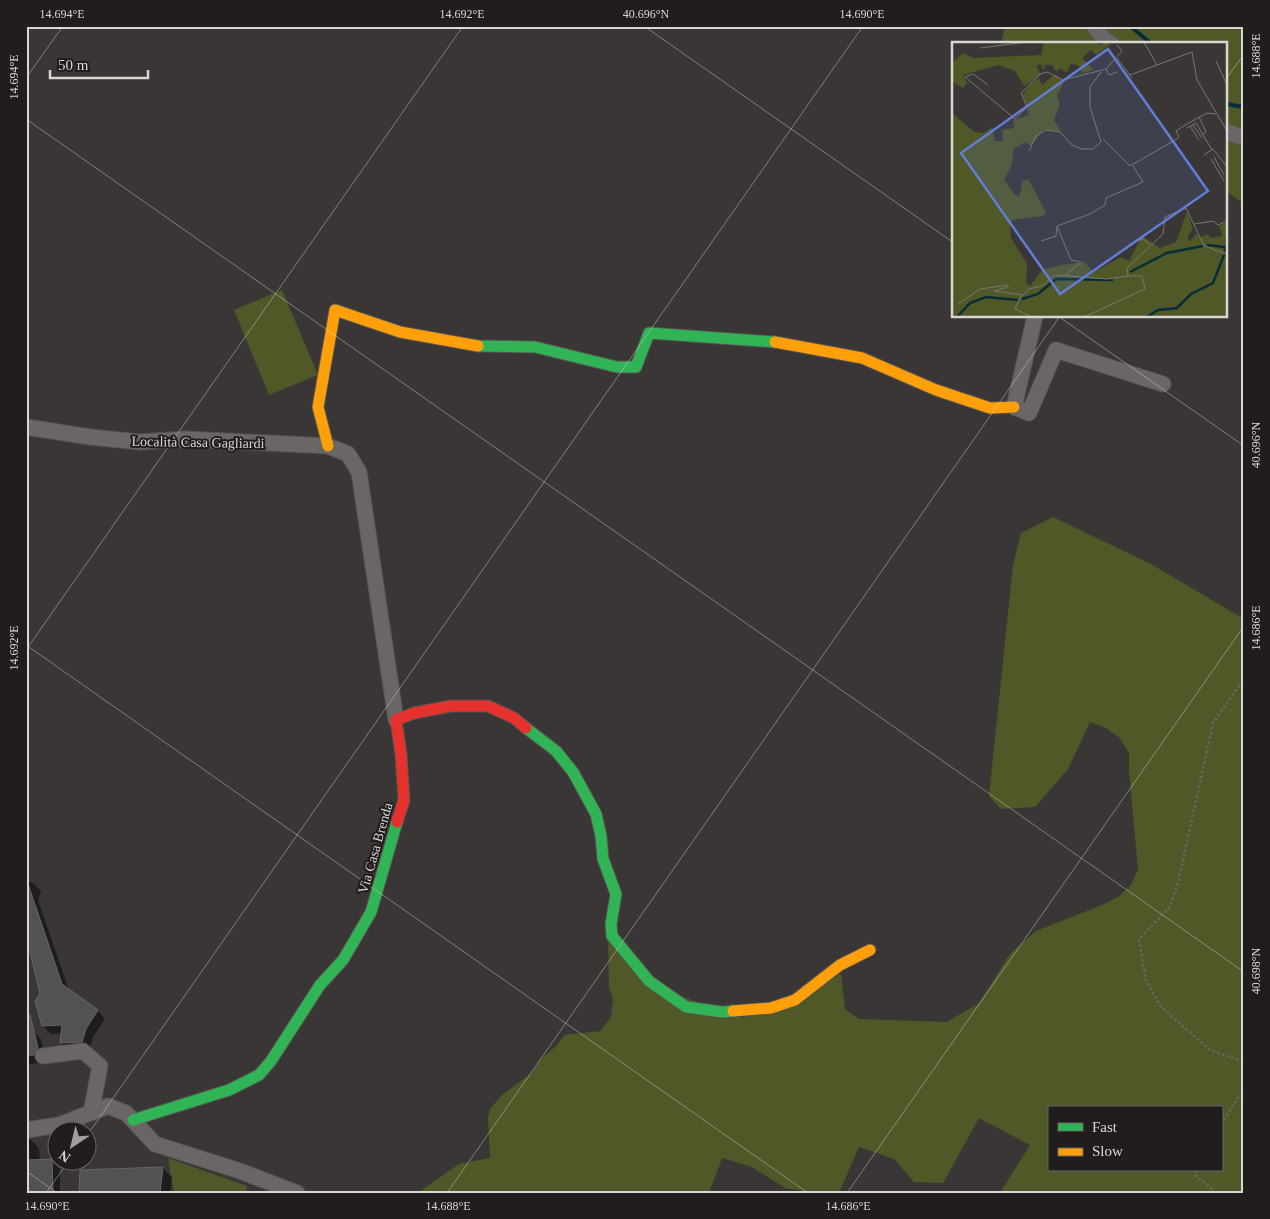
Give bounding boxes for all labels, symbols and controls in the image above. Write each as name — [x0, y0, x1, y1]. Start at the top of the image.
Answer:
text: 14.694°E — [39, 7, 85, 21]
text: 14.692°E — [439, 7, 485, 21]
text: 40.696°N — [623, 7, 670, 21]
text: 14.690°E — [839, 7, 885, 21]
text: 14.688°E — [1249, 33, 1263, 79]
inset map — [952, 42, 1228, 318]
scale bar — [50, 48, 148, 80]
text: 14.694°E — [7, 54, 21, 100]
text: 50 m — [58, 57, 89, 73]
text: 40.696°N — [1249, 421, 1263, 468]
street label: Località Casa Gagliardi — [131, 434, 265, 451]
text: 14.686°E — [1249, 605, 1263, 651]
text: 14.692°E — [7, 625, 21, 671]
street label: Via Casa Brenda — [355, 800, 396, 895]
text: 40.698°N — [1249, 947, 1263, 994]
legend — [1048, 1106, 1222, 1172]
text: Fast — [1092, 1119, 1118, 1135]
north arrow — [48, 1122, 98, 1172]
text: Slow — [1092, 1143, 1123, 1159]
text: N — [56, 1147, 73, 1165]
text: 14.690°E — [24, 1199, 70, 1213]
text: 14.688°E — [425, 1199, 471, 1213]
text: 14.686°E — [825, 1199, 871, 1213]

